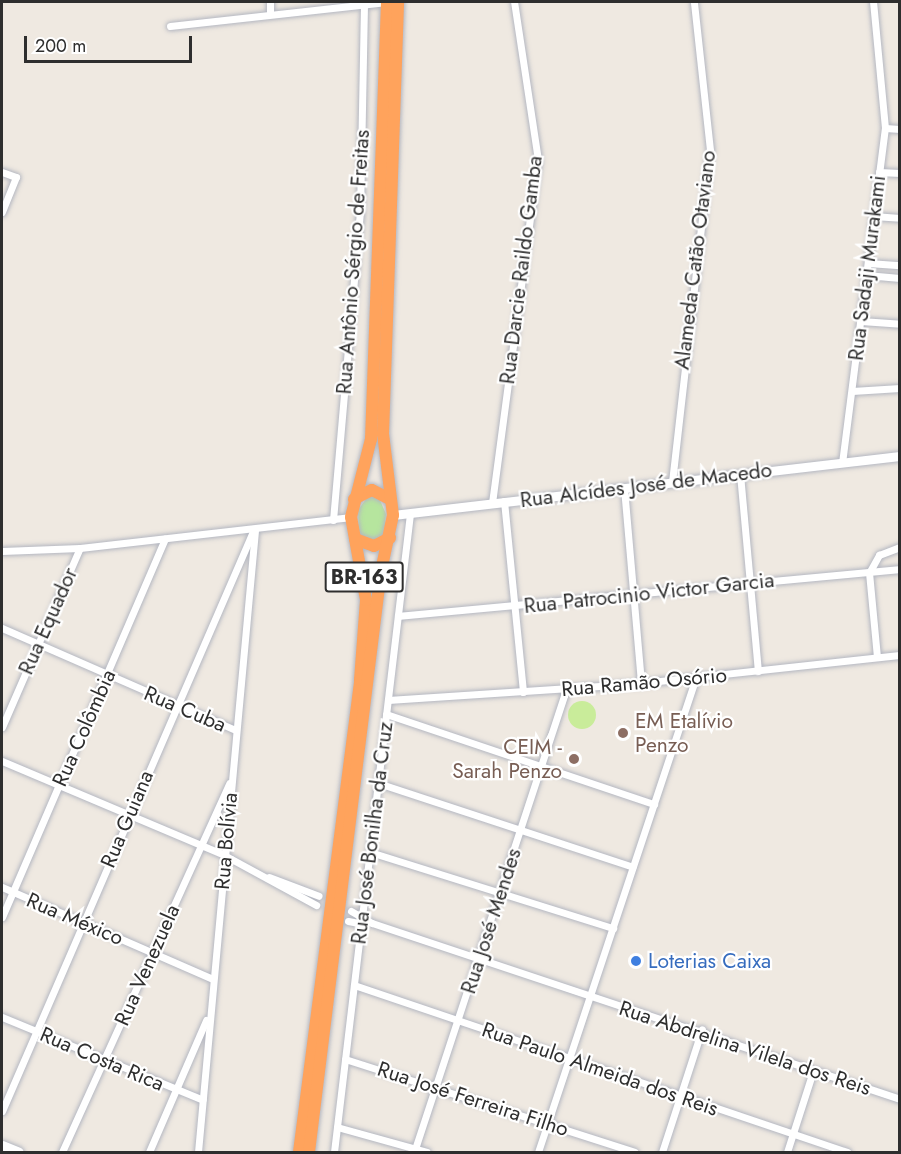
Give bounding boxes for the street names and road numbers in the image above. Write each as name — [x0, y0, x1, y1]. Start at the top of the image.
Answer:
street label: Rua Antônio Sérgio de Freitas — [331, 129, 375, 395]
street label: Alameda Catão Otaviano — [669, 149, 721, 371]
street label: Rua Darcie Raildo Gamba — [494, 154, 548, 386]
street label: Rua Sadaji Murakami — [843, 174, 891, 362]
street label: Rua Alcídes José de Macedo — [519, 457, 773, 513]
road number: BR-163 — [324, 560, 404, 594]
street label: Rua Equador — [13, 564, 83, 678]
street label: Rua Patrocinio Victor Garcia — [523, 567, 775, 619]
street label: Rua Ramão Osório — [560, 662, 728, 702]
street label: Rua Colômbia — [47, 666, 121, 790]
street label: Rua Cuba — [140, 680, 230, 738]
street label: Rua José Bonilha da Cruz — [346, 720, 398, 946]
street label: Rua Guiana — [95, 767, 159, 871]
street label: Rua Bolívia — [209, 791, 243, 891]
street label: Rua José Mendes — [456, 845, 526, 997]
street label: Rua México — [23, 887, 127, 951]
street label: Rua Venezuela — [109, 901, 185, 1029]
street label: Rua Abdrelina Vilela dos Reis — [616, 995, 874, 1101]
street label: Rua Paulo Almeida dos Reis — [479, 1017, 721, 1121]
street label: Rua Costa Rica — [36, 1022, 168, 1096]
street label: Rua José Ferreira Filho — [374, 1056, 572, 1142]

